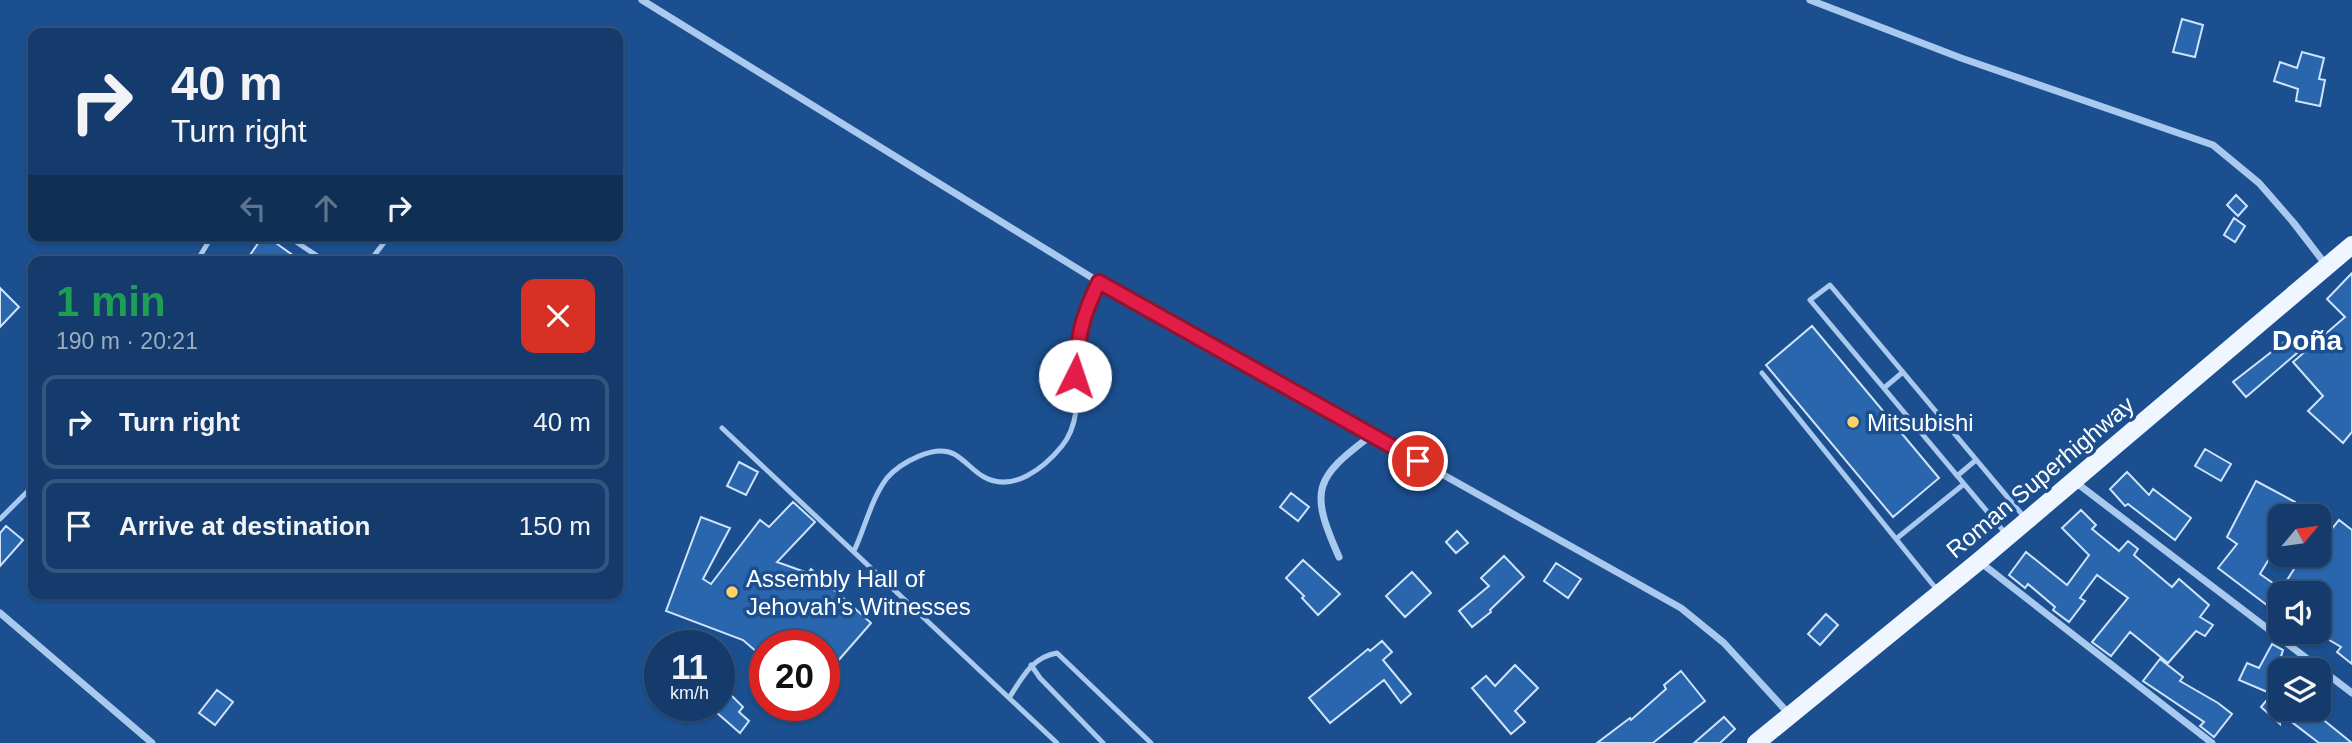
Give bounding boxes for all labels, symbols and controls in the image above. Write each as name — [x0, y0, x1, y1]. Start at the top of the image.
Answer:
icon: right — [56, 56, 147, 147]
text: 40 m — [171, 56, 283, 110]
text: Turn right — [171, 113, 307, 149]
icon: left — [234, 189, 272, 227]
icon: ahead — [307, 189, 345, 227]
icon: right — [380, 189, 418, 227]
text: 1 min — [56, 278, 166, 325]
button: close — [521, 279, 595, 353]
district label: Doña — [2272, 325, 2342, 356]
text: 190 m · 20:21 — [56, 328, 198, 354]
position arrow — [1038, 339, 1112, 413]
street label: Roman Superhighway — [1941, 391, 2139, 563]
icon: right — [60, 403, 98, 441]
text: Turn right — [119, 407, 240, 437]
text: 40 m — [533, 407, 591, 437]
place label: Mitsubishi — [1867, 409, 1974, 436]
marker: Mitsubishi — [1845, 414, 1861, 430]
pin — [1388, 431, 1448, 491]
icon: arrive — [1399, 442, 1437, 480]
north arrow — [2268, 504, 2331, 567]
map controls — [2268, 504, 2331, 721]
icon: arrive — [60, 507, 98, 545]
text: Arrive at destination — [119, 511, 370, 541]
text: 150 m — [519, 511, 591, 541]
place label: Assembly Hall of Jehovah's Witnesses — [746, 565, 971, 620]
button: sound — [2268, 581, 2331, 644]
marker: Assembly Hall of Jehovah's Witnesses — [724, 584, 740, 600]
speed limit sign: 20 — [749, 630, 840, 721]
text: 11 — [671, 647, 708, 686]
button: layers — [2268, 658, 2331, 721]
text: km/h — [670, 683, 709, 703]

